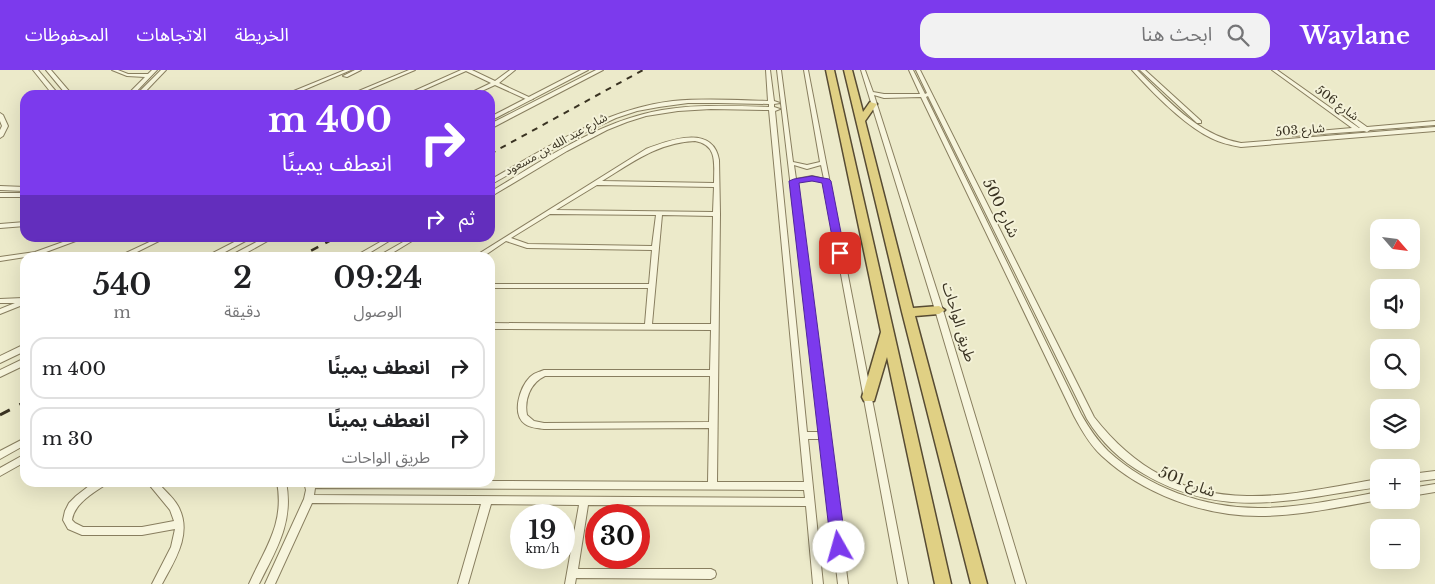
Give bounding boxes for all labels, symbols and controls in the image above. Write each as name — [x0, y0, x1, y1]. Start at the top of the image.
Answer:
search box — [920, 13, 1270, 58]
icon: search — [1224, 21, 1252, 49]
text: Waylane — [1300, 21, 1410, 50]
text: ابحث هنا — [1141, 23, 1212, 46]
text: المحفوظات — [25, 24, 109, 46]
text: الاتجاهات — [137, 24, 207, 46]
text: الخريطة — [235, 24, 289, 46]
street label: شارع 506 — [1312, 82, 1362, 125]
text: 400 m — [268, 98, 392, 141]
street label: شارع عبد الله بن مسعود — [502, 109, 611, 180]
icon: right — [410, 110, 475, 175]
street label: شارع 503 — [1275, 120, 1326, 141]
text: انعطف يمينًا — [282, 150, 392, 177]
street label: شارع 500 — [976, 175, 1024, 242]
icon: right — [421, 205, 449, 233]
text: ثم — [459, 207, 475, 230]
north arrow — [1370, 219, 1420, 269]
map controls — [1370, 219, 1420, 569]
pin — [819, 232, 861, 274]
icon: arrive — [826, 239, 854, 267]
text: 2 — [233, 259, 252, 296]
text: 09:24 — [333, 259, 422, 296]
text: 540 — [93, 266, 152, 303]
street label: طريق الواحات — [937, 279, 981, 365]
button: sound — [1370, 279, 1420, 329]
text: دقيقة — [224, 301, 261, 321]
text: الوصول — [354, 301, 402, 321]
text: m — [114, 302, 131, 322]
button: search — [1370, 339, 1420, 389]
icon: right — [445, 354, 473, 382]
text: انعطف يمينًا — [328, 356, 430, 379]
text: 400 m — [42, 357, 106, 380]
button: layers — [1370, 399, 1420, 449]
text: انعطف يمينًا — [328, 409, 430, 432]
icon: right — [445, 424, 473, 452]
text: 30 m — [42, 427, 93, 450]
text: طريق الواحات — [342, 447, 430, 467]
button: + — [1370, 459, 1420, 509]
street label: شارع 501 — [1155, 462, 1219, 504]
speed limit sign: 30 — [585, 504, 650, 569]
text: 19 — [529, 515, 556, 546]
button: − — [1370, 519, 1420, 569]
position arrow — [812, 520, 864, 572]
text: km/h — [525, 541, 560, 556]

